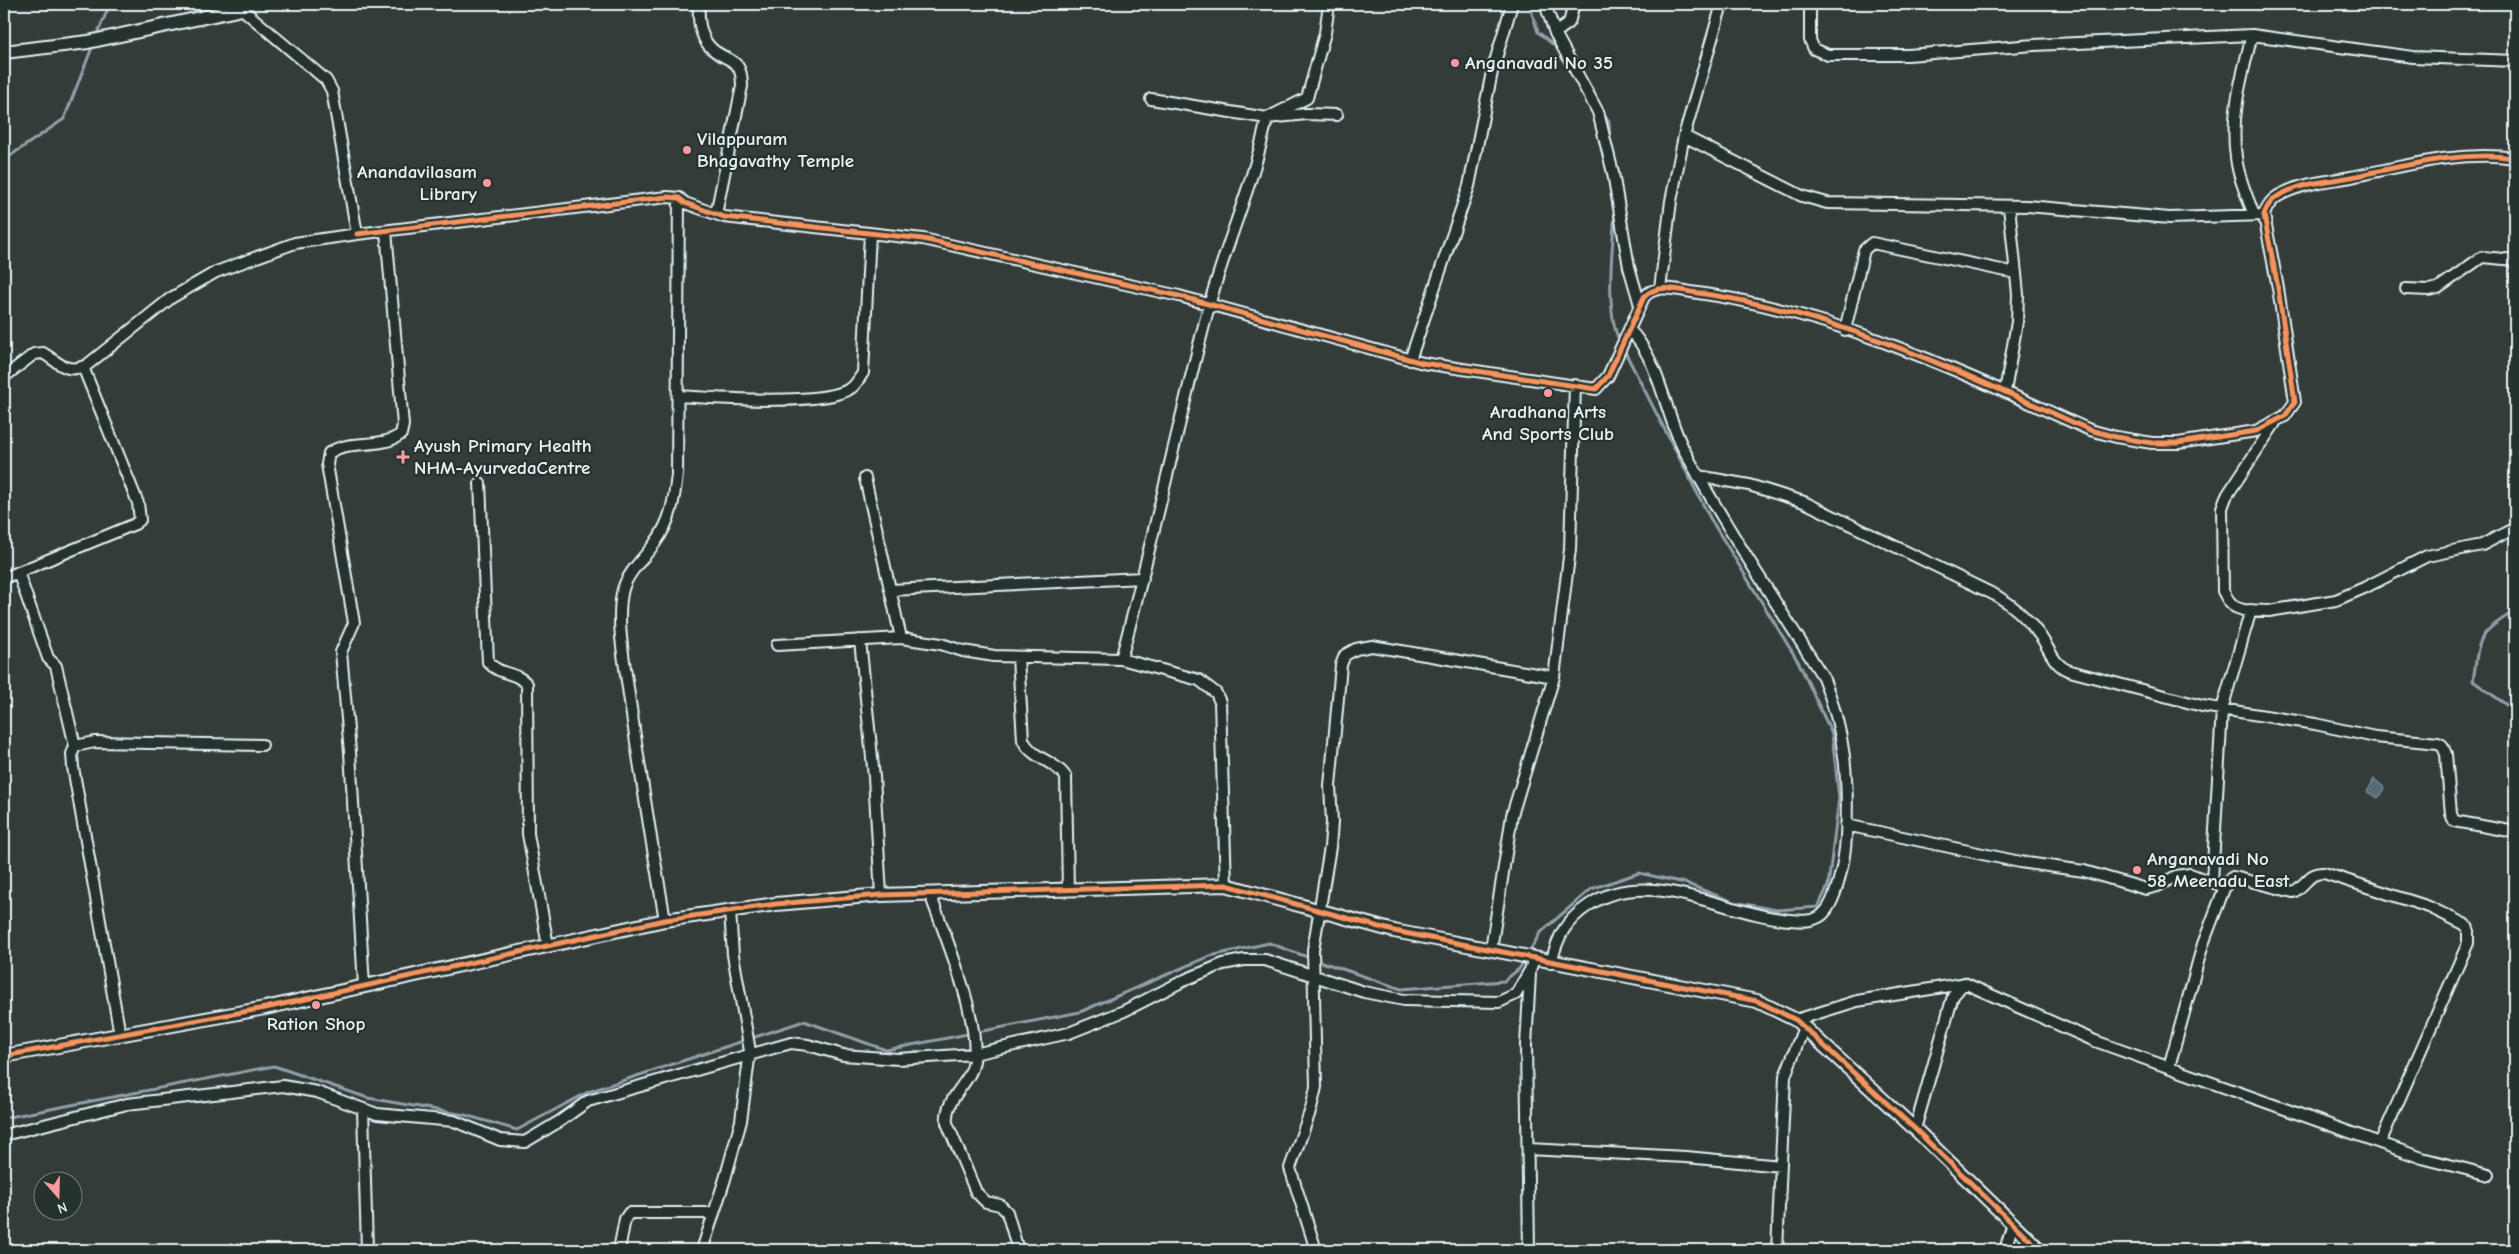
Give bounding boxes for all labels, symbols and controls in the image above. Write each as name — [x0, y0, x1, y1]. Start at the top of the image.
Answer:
place label: Anganavadi No 35 — [1465, 52, 1613, 74]
marker: Anganavadi No 35 — [1449, 57, 1461, 69]
place label: Vilappuram Bhagavathy Temple — [697, 128, 854, 172]
marker: Vilappuram Bhagavathy Temple — [681, 144, 693, 156]
place label: Anandavilasam Library — [357, 161, 477, 205]
marker: Anandavilasam Library — [481, 177, 493, 189]
marker: Aradhana Arts And Sports Club — [1542, 387, 1554, 399]
place label: Aradhana Arts And Sports Club — [1482, 401, 1614, 445]
place label: Ayush Primary Health NHM-AyurvedaCentre — [414, 435, 592, 479]
marker: Ayush Primary Health NHM-AyurvedaCentre — [396, 450, 410, 464]
place label: Anganavadi No 58 Meenadu East — [2147, 848, 2290, 892]
marker: Anganavadi No 58 Meenadu East — [2131, 864, 2143, 876]
marker: Ration Shop — [310, 999, 322, 1011]
place label: Ration Shop — [267, 1013, 365, 1035]
north arrow — [32, 1172, 82, 1222]
text: N — [55, 1198, 69, 1217]

